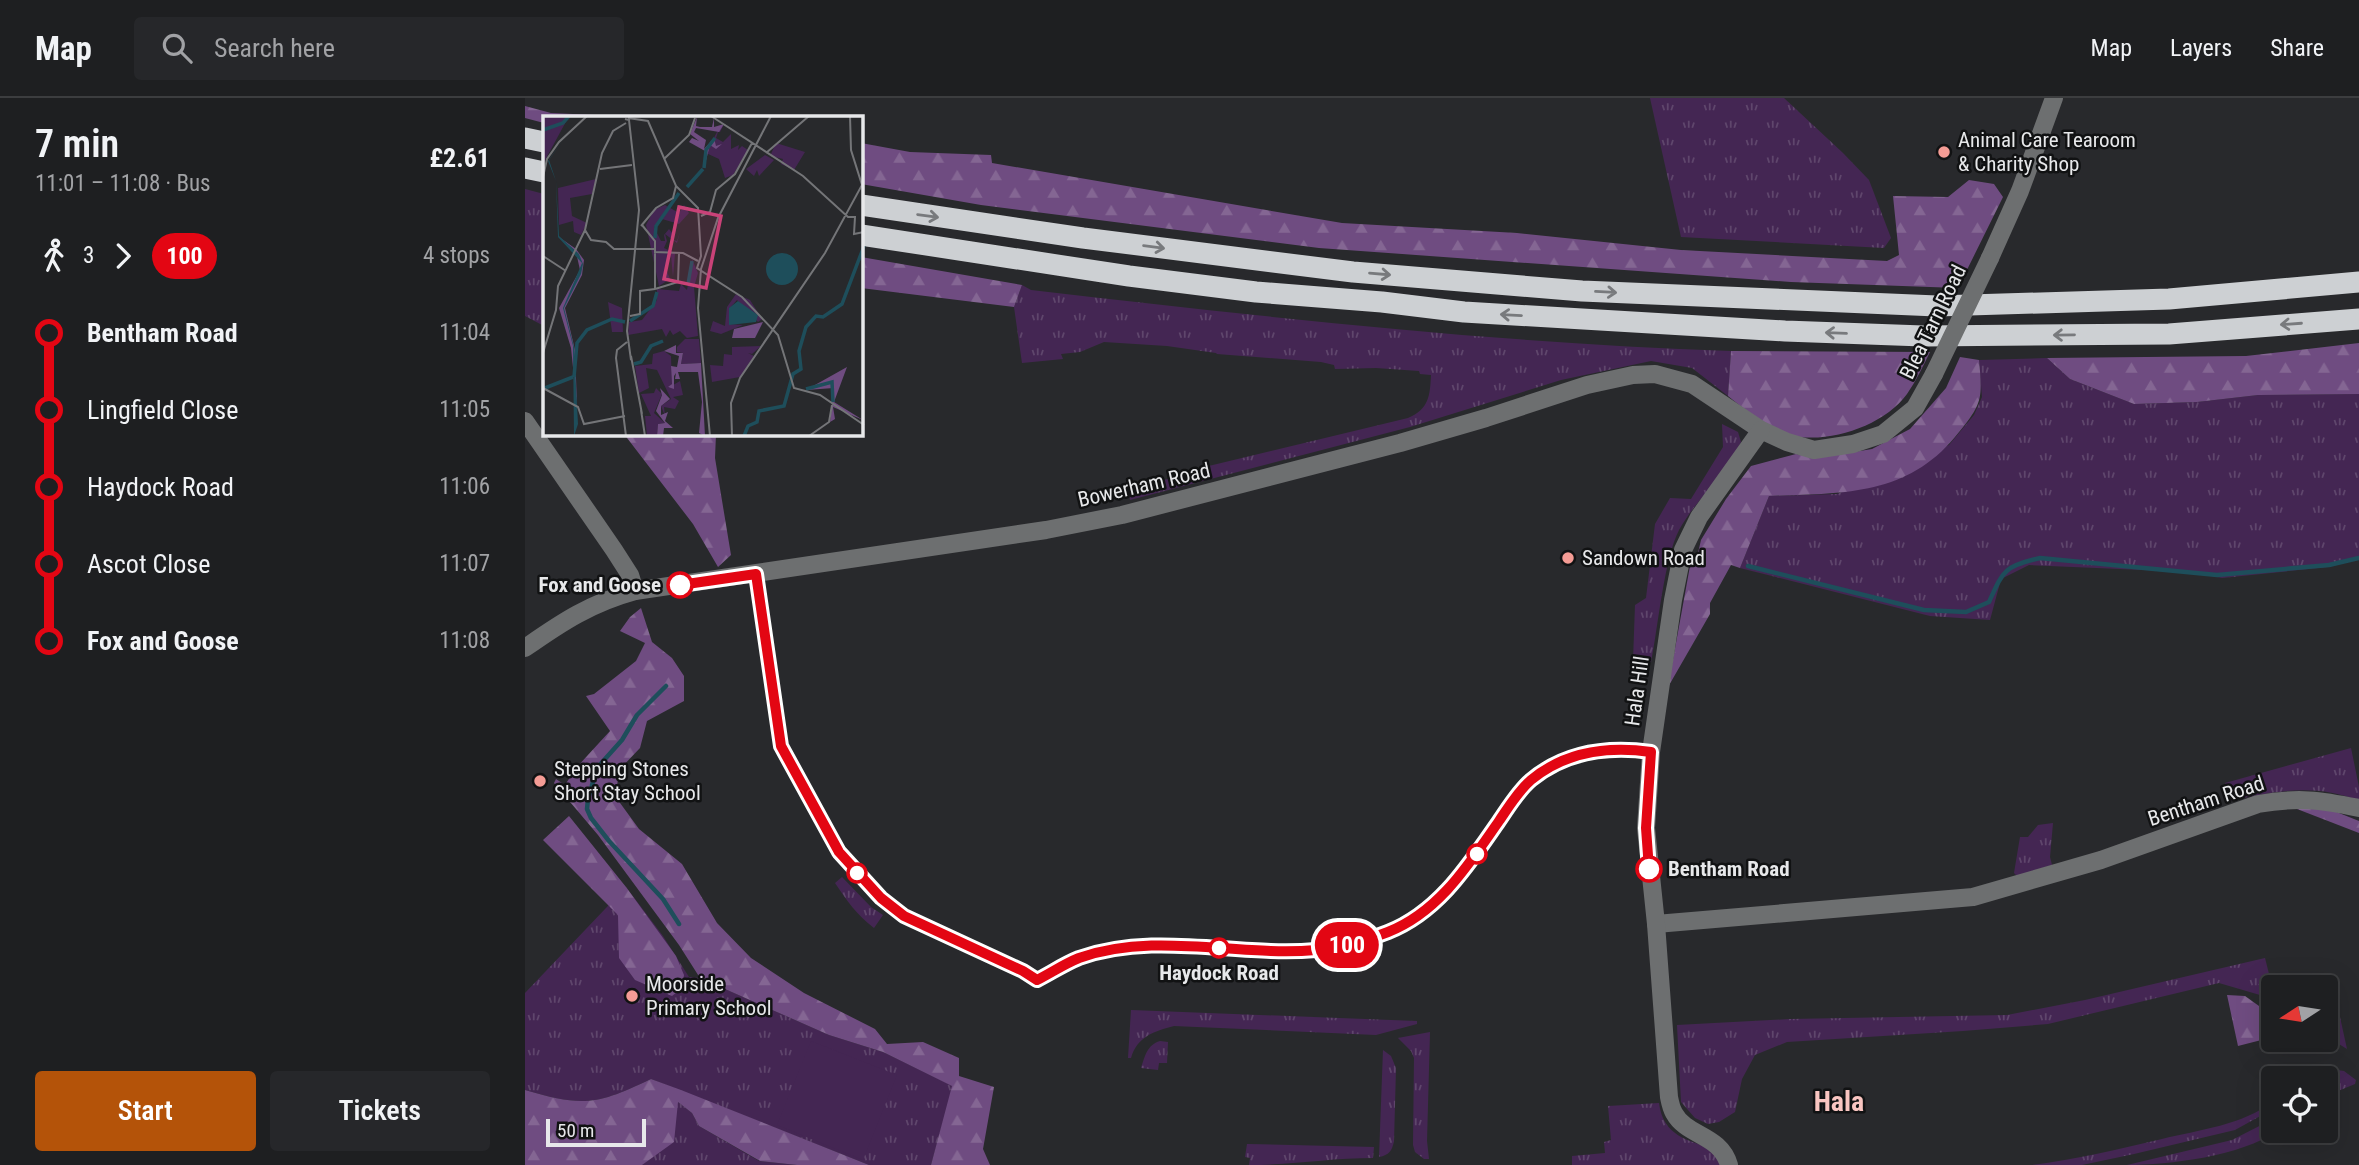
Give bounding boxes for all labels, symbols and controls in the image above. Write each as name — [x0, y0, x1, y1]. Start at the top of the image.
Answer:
search box — [134, 17, 624, 80]
text: Map — [35, 29, 92, 68]
icon: search — [158, 29, 196, 67]
text: Search here — [214, 33, 335, 63]
text: Map — [2091, 34, 2132, 62]
text: Layers — [2170, 34, 2232, 62]
text: Share — [2270, 34, 2324, 62]
inset map — [543, 116, 863, 436]
text: 7 min — [35, 122, 119, 166]
place label: Animal Care Tearoom & Charity Shop — [1958, 128, 2136, 176]
text: £2.61 — [429, 143, 490, 173]
marker: Animal Care Tearoom & Charity Shop — [1936, 144, 1952, 160]
text: 11:01 – 11:08 · Bus — [35, 170, 211, 197]
one-way arrow — [917, 209, 939, 222]
icon: walk — [35, 237, 73, 275]
icon: forward — [104, 237, 142, 275]
one-way arrow — [1142, 241, 1165, 254]
text: 3 — [83, 242, 94, 269]
text: 100 — [166, 242, 203, 270]
text: 4 stops — [423, 242, 490, 269]
street label: Blea Tarn Road — [1895, 261, 1971, 383]
one-way arrow — [1368, 268, 1390, 281]
one-way arrow — [1595, 286, 1618, 299]
one-way arrow — [1501, 308, 1523, 321]
text: Bentham Road — [87, 318, 238, 348]
one-way arrow — [2280, 318, 2303, 331]
text: 11:04 — [439, 319, 490, 346]
one-way arrow — [1825, 327, 1848, 340]
one-way arrow — [2053, 328, 2076, 342]
text: Lingfield Close — [87, 395, 238, 425]
text: 11:05 — [439, 396, 490, 423]
street label: Bowerham Road — [1076, 458, 1212, 512]
text: Haydock Road — [87, 472, 234, 502]
text: 11:06 — [439, 473, 490, 500]
place label: Sandown Road — [1582, 546, 1705, 570]
text: Ascot Close — [87, 549, 210, 579]
text: 11:07 — [439, 550, 490, 577]
marker: Sandown Road — [1560, 550, 1576, 566]
marker: Fox and Goose — [667, 572, 693, 598]
place label: Fox and Goose — [538, 573, 661, 597]
text: Fox and Goose — [87, 626, 239, 656]
text: 11:08 — [439, 627, 490, 654]
street label: Hala Hill — [1620, 655, 1654, 727]
place label: Stepping Stones Short Stay School — [554, 757, 701, 805]
street label: Bentham Road — [2145, 771, 2267, 831]
marker: Stepping Stones Short Stay School — [532, 773, 548, 789]
unlabelled marker — [1467, 844, 1487, 864]
marker: Bentham Road — [1636, 856, 1662, 882]
place label: Bentham Road — [1668, 857, 1790, 881]
unlabelled marker — [847, 863, 867, 883]
line badge: 100 — [1307, 922, 1387, 968]
text: 100 — [1329, 931, 1365, 959]
marker: Haydock Road — [1209, 938, 1229, 958]
place label: Haydock Road — [1159, 961, 1279, 985]
place label: Moorside Primary School — [646, 972, 772, 1020]
north arrow — [2261, 975, 2338, 1052]
map controls — [2261, 975, 2338, 1143]
marker: Moorside Primary School — [624, 988, 640, 1004]
button: locate — [2261, 1066, 2338, 1143]
button: Start — [35, 1071, 256, 1151]
button: Tickets — [270, 1071, 490, 1151]
district label: Hala — [1814, 1085, 1864, 1118]
scale bar — [546, 1116, 646, 1148]
text: 50 m — [557, 1119, 594, 1142]

